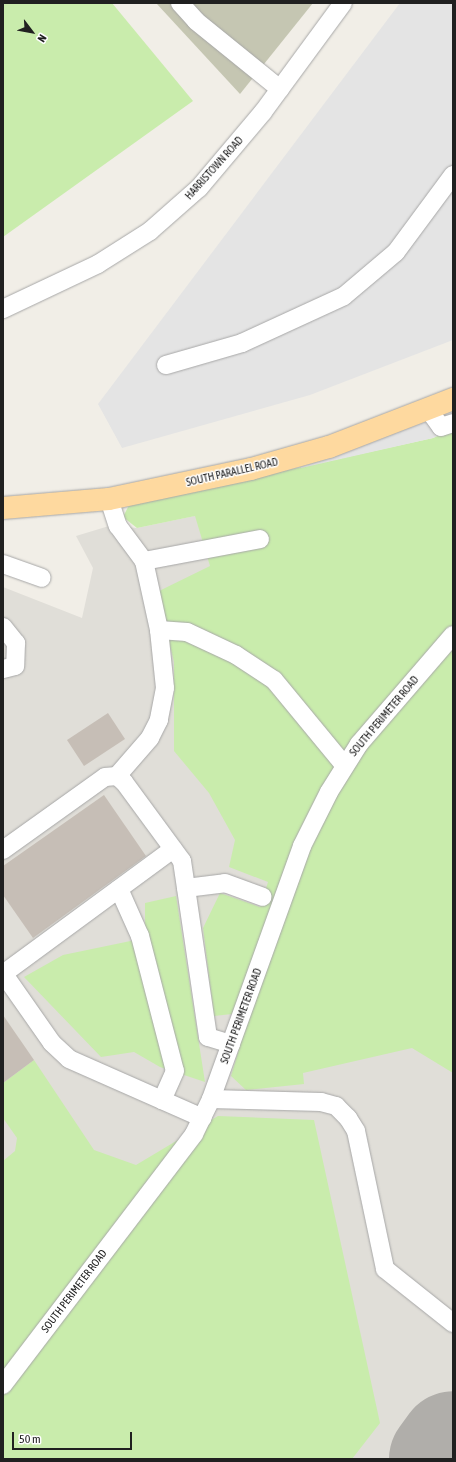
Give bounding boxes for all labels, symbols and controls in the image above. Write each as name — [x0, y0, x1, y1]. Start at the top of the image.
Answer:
north arrow — [12, 12, 52, 52]
text: N — [35, 32, 49, 44]
street label: HARRISTOWN ROAD — [182, 134, 246, 202]
street label: SOUTH PARALLEL ROAD — [185, 455, 279, 489]
street label: SOUTH PERIMETER ROAD — [347, 673, 421, 759]
street label: SOUTH PERIMETER ROAD — [218, 966, 264, 1066]
street label: SOUTH PERIMETER ROAD — [38, 1247, 110, 1335]
scale bar — [14, 1424, 134, 1450]
text: 50 m — [19, 1432, 41, 1446]

